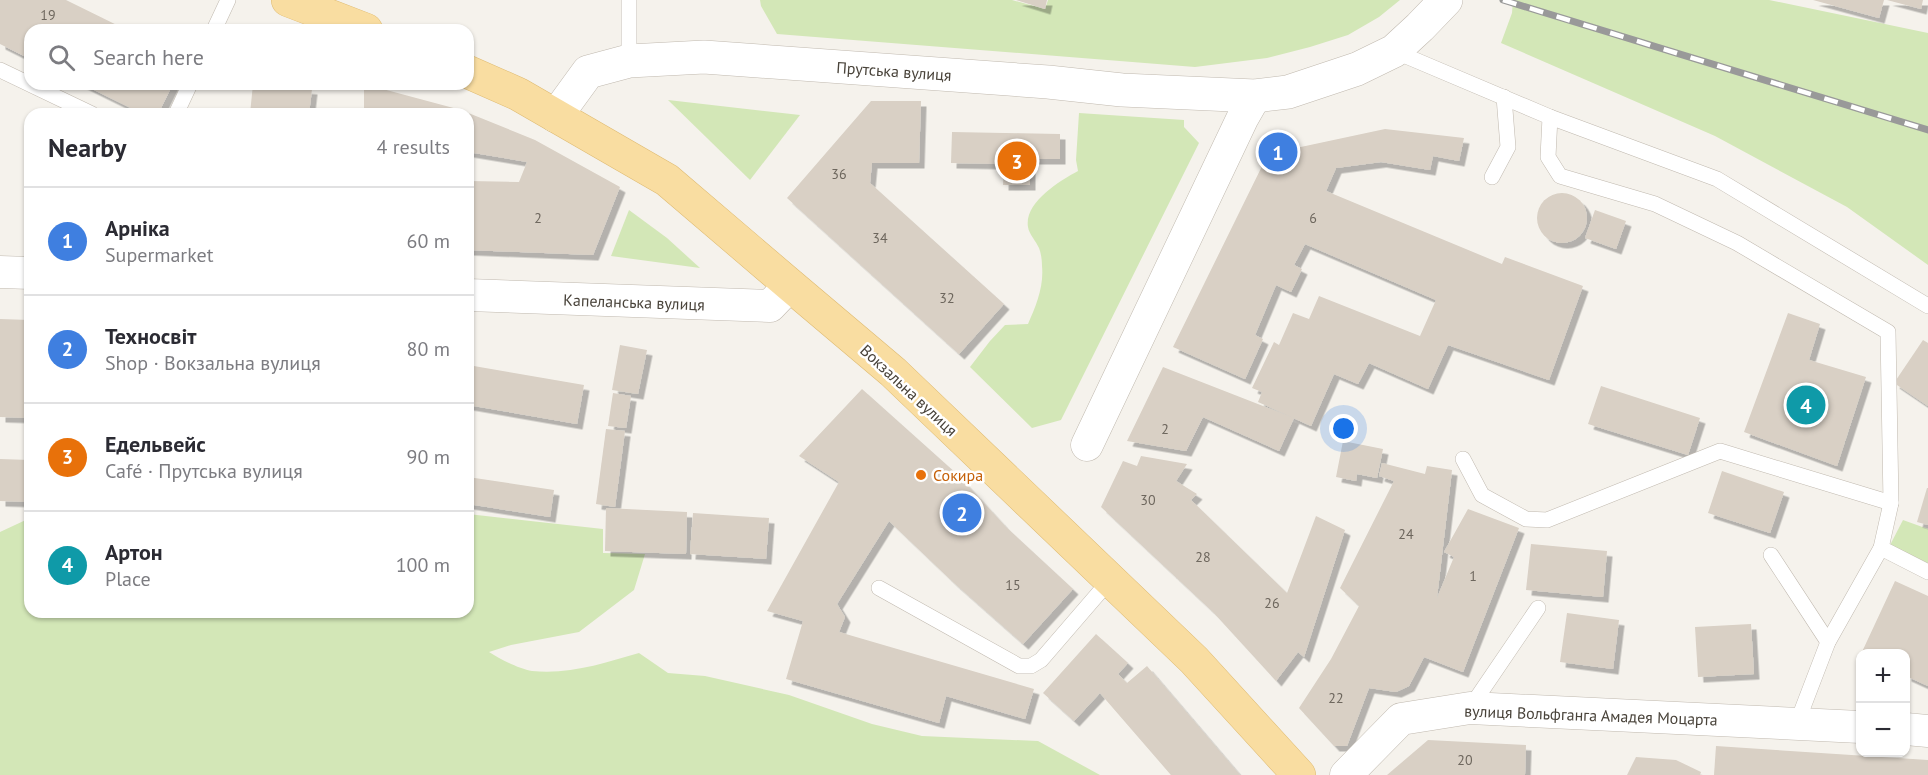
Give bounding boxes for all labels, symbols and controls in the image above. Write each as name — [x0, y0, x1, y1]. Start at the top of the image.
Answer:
house number: 19 — [40, 6, 56, 24]
search box — [24, 24, 474, 90]
icon: search — [45, 41, 78, 74]
text: Search here — [93, 43, 204, 71]
street label: Прутська вулиця — [836, 57, 952, 85]
pin: 1 — [1258, 130, 1298, 174]
text: Nearby — [48, 131, 126, 164]
text: 4 results — [377, 134, 450, 160]
pin: 3 — [998, 138, 1036, 184]
house number: 36 — [831, 165, 847, 183]
house number: 2 — [534, 209, 542, 227]
house number: 6 — [1309, 209, 1317, 227]
text: Арніка — [105, 214, 170, 242]
text: 1 — [62, 228, 73, 254]
text: 60 m — [407, 228, 450, 254]
house number: 34 — [872, 229, 888, 247]
text: Supermarket — [105, 242, 213, 268]
house number: 32 — [939, 289, 955, 307]
street label: Капеланська вулиця — [563, 290, 705, 314]
text: Техносвіт — [105, 322, 197, 350]
text: 2 — [62, 336, 73, 362]
text: 80 m — [407, 336, 450, 362]
street label: Вокзальна вулиця — [856, 340, 962, 440]
text: Shop · Вокзальна вулиця — [105, 350, 321, 376]
pin: 4 — [1786, 382, 1826, 428]
your location — [1329, 414, 1358, 443]
house number: 2 — [1161, 420, 1169, 438]
text: Едельвейс — [105, 430, 206, 458]
text: 3 — [62, 444, 73, 470]
text: 90 m — [407, 444, 450, 470]
text: Café · Прутська вулиця — [105, 458, 303, 484]
place label: Сокира — [933, 465, 983, 485]
marker: Сокира — [914, 468, 928, 482]
pin: 2 — [942, 490, 982, 536]
house number: 30 — [1140, 491, 1156, 509]
house number: 24 — [1398, 525, 1414, 543]
text: Артон — [105, 538, 163, 566]
house number: 28 — [1195, 548, 1211, 566]
text: 4 — [62, 552, 73, 578]
text: 100 m — [396, 552, 450, 578]
text: Place — [105, 566, 151, 592]
house number: 1 — [1469, 567, 1477, 585]
house number: 15 — [1005, 576, 1021, 594]
house number: 26 — [1264, 594, 1280, 612]
map controls — [1856, 649, 1910, 757]
button: + — [1856, 649, 1910, 703]
house number: 22 — [1328, 689, 1344, 707]
street label: вулиця Вольфганга Амадея Моцарта — [1464, 701, 1718, 729]
button: − — [1856, 703, 1910, 757]
house number: 20 — [1457, 751, 1473, 769]

